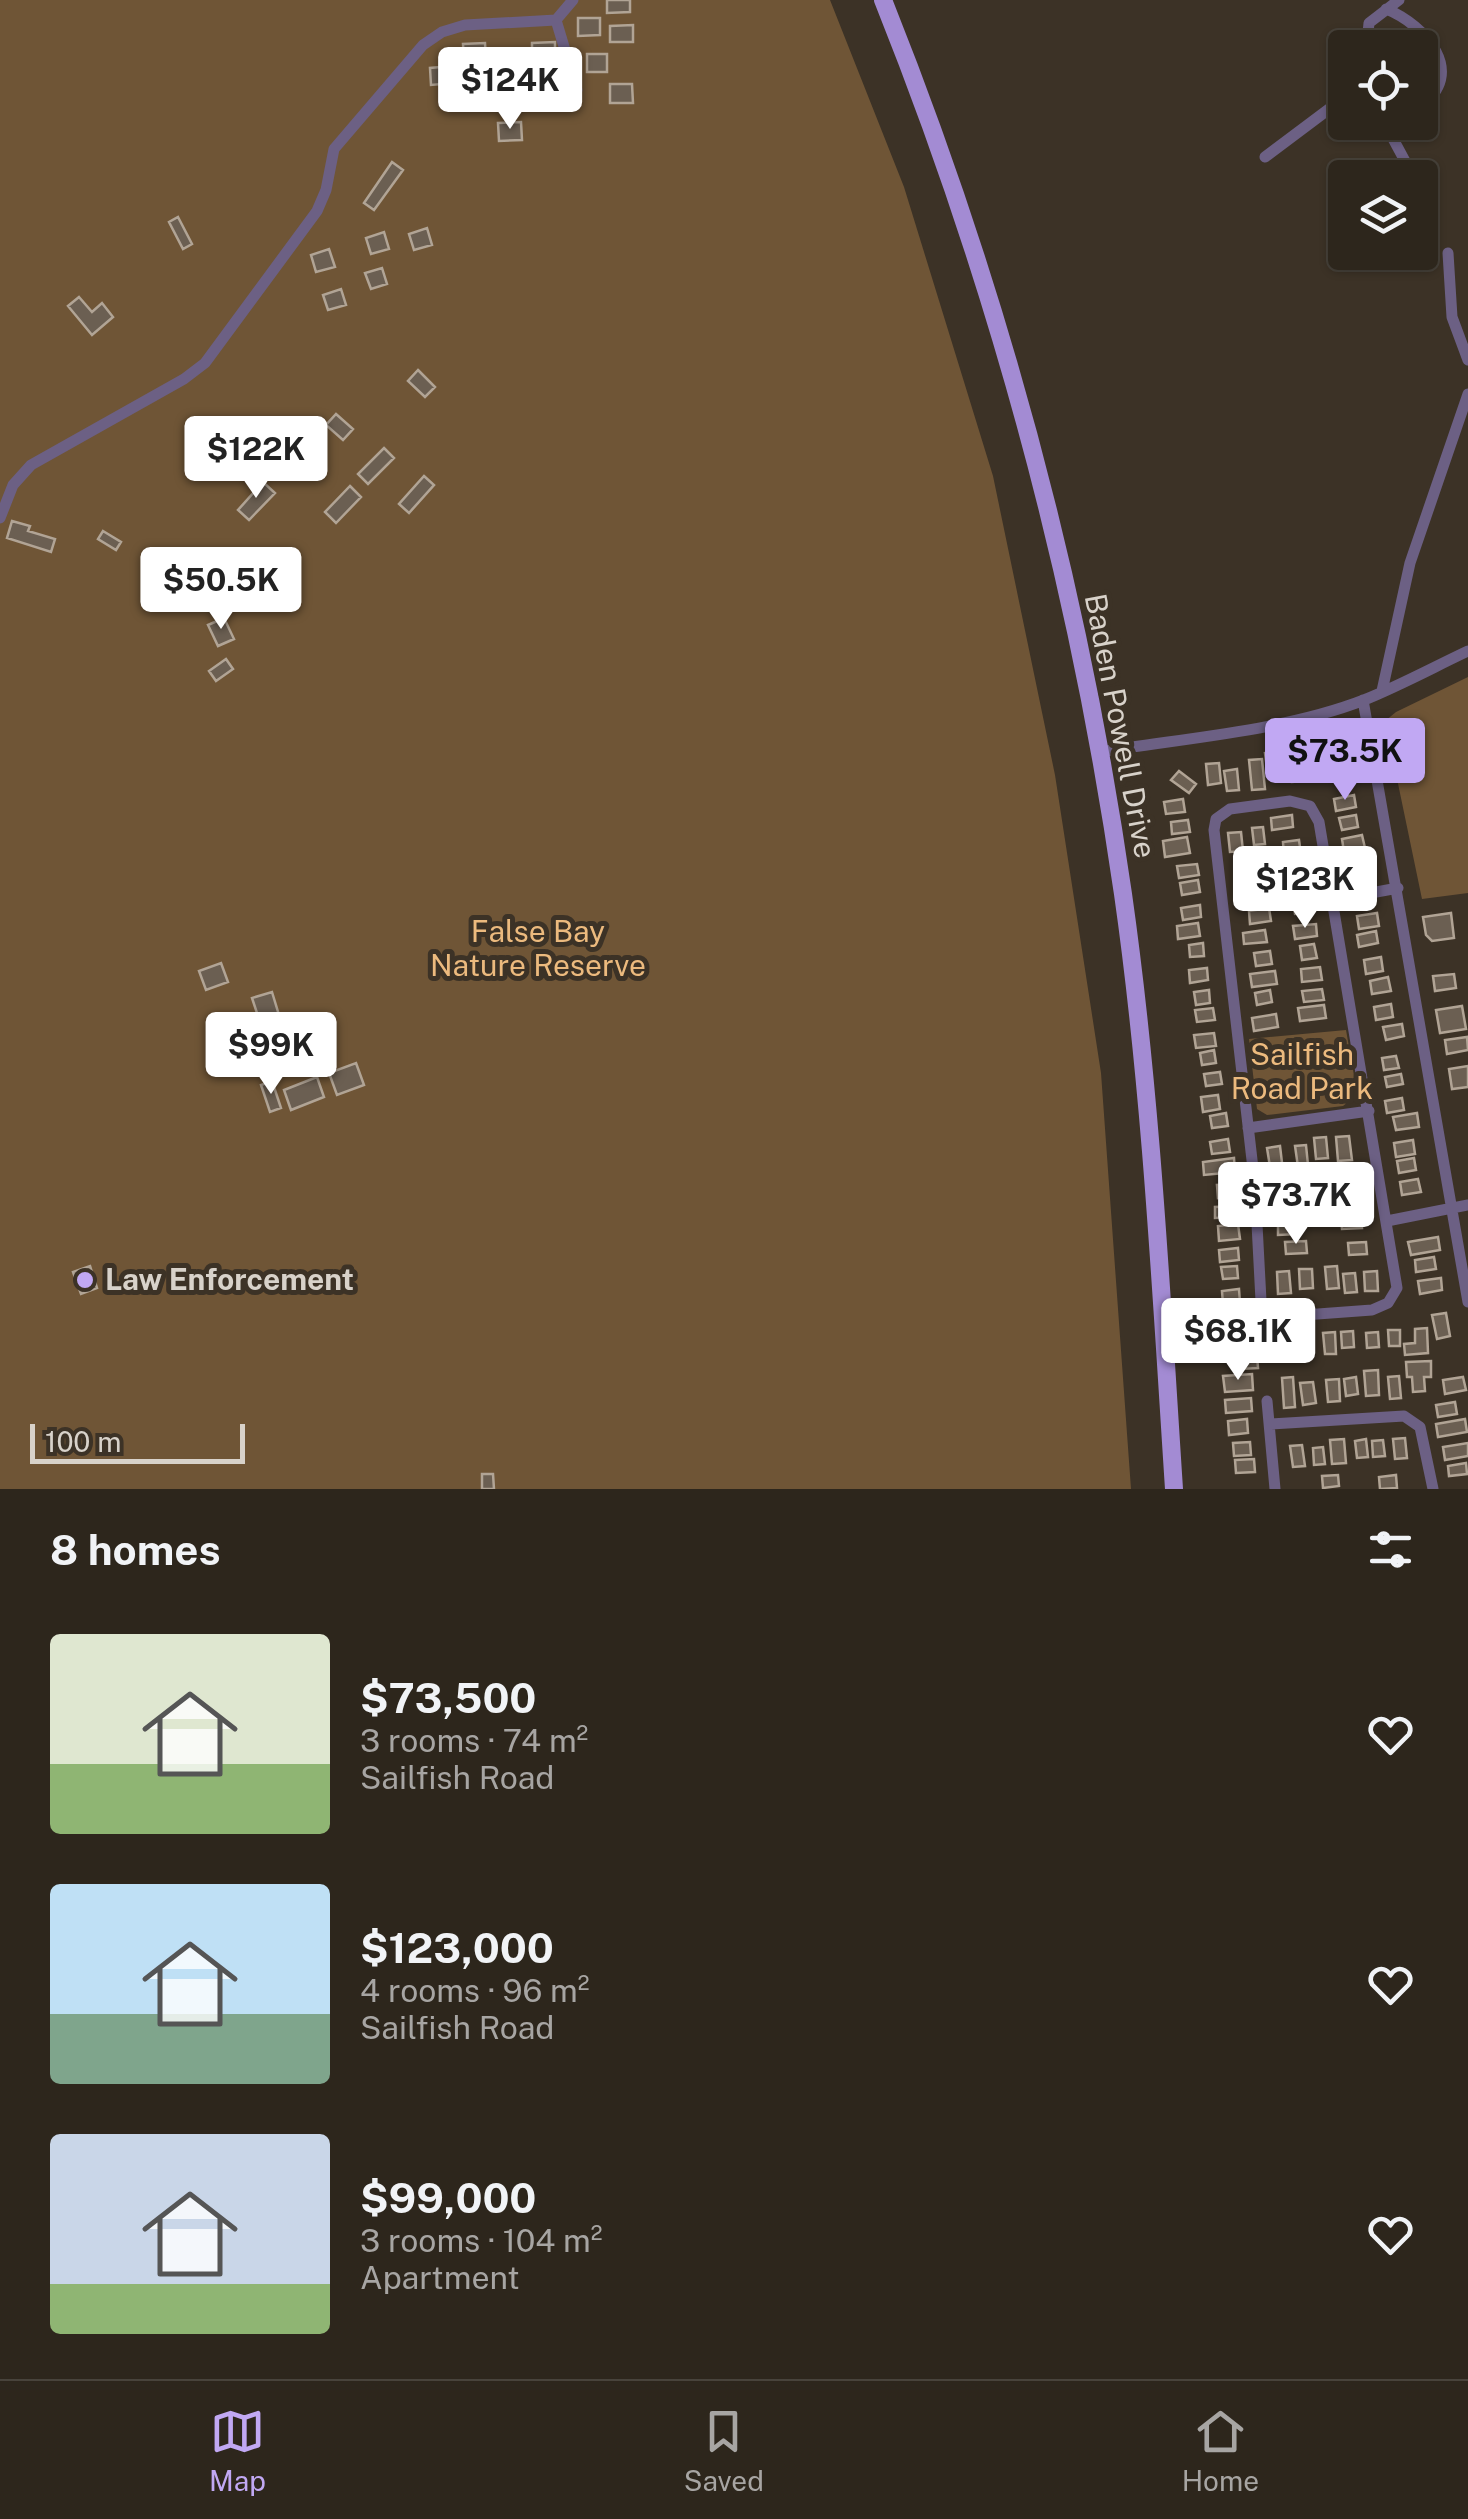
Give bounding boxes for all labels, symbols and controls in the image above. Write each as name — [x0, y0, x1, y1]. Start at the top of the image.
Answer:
map controls — [1328, 30, 1438, 270]
button: locate — [1328, 30, 1438, 140]
pin: $124K — [440, 47, 580, 132]
text: $124K — [460, 61, 560, 98]
button: layers — [1328, 160, 1438, 270]
pin: $122K — [186, 416, 326, 501]
text: $122K — [206, 430, 306, 467]
pin: $50.5K — [140, 547, 302, 632]
text: $50.5K — [162, 561, 280, 598]
street label: Baden Powell Drive — [1078, 590, 1164, 861]
pin: $73.5K — [1264, 718, 1426, 803]
text: $73.5K — [1287, 732, 1403, 769]
pin: $123K — [1235, 846, 1375, 931]
text: $123K — [1255, 860, 1355, 897]
park label: False Bay Nature Reserve — [430, 913, 646, 983]
pin: $99K — [212, 1012, 330, 1097]
text: $99K — [228, 1026, 314, 1063]
park label: Sailfish Road Park — [1231, 1036, 1373, 1106]
pin: $73.7K — [1215, 1162, 1377, 1247]
text: $73.7K — [1240, 1176, 1352, 1213]
place label: Law Enforcement — [105, 1261, 354, 1297]
marker: Law Enforcement — [74, 1269, 96, 1291]
pin: $68.1K — [1157, 1298, 1319, 1383]
text: $68.1K — [1183, 1312, 1293, 1349]
scale bar — [30, 1419, 245, 1464]
text: 100 m — [45, 1425, 122, 1458]
icon: filters — [1363, 1522, 1418, 1577]
text: 8 homes — [50, 1525, 221, 1574]
text: $73,500 — [360, 1673, 536, 1722]
icon: home — [130, 1674, 250, 1794]
icon: heart — [1363, 1707, 1418, 1762]
text: 3 rooms · 74 m² — [360, 1722, 588, 1759]
text: Sailfish Road — [360, 1759, 554, 1796]
text: $123,000 — [360, 1923, 554, 1972]
icon: home — [130, 1924, 250, 2044]
icon: heart — [1363, 1957, 1418, 2012]
text: 4 rooms · 96 m² — [360, 1972, 590, 2009]
text: Sailfish Road — [360, 2009, 554, 2046]
text: $99,000 — [360, 2173, 536, 2222]
icon: home — [130, 2174, 250, 2294]
icon: heart — [1363, 2207, 1418, 2262]
text: 3 rooms · 104 m² — [360, 2222, 603, 2259]
text: Apartment — [360, 2259, 520, 2296]
tab: Map — [209, 2404, 266, 2497]
tab: Saved — [684, 2404, 764, 2497]
tab: Home — [1182, 2404, 1259, 2497]

